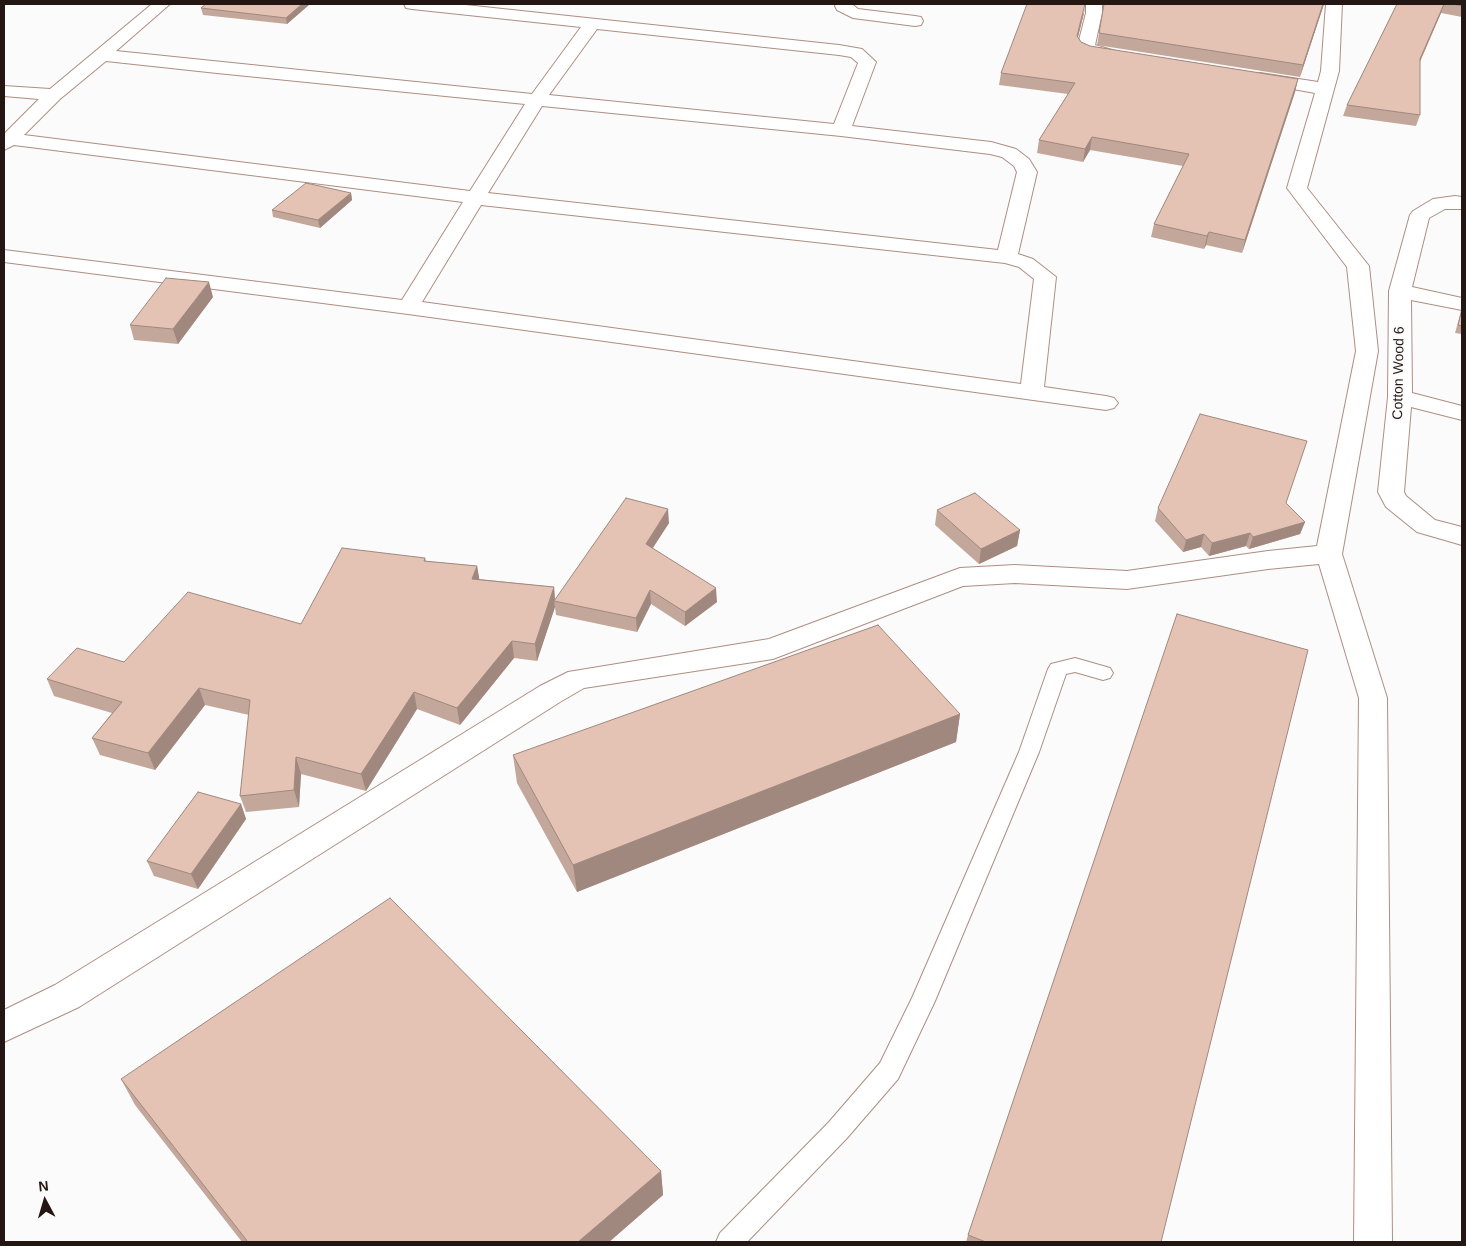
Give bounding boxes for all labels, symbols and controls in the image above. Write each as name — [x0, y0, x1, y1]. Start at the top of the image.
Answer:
street label: Cotton Wood 6 — [1390, 326, 1408, 420]
north arrow — [20, 1176, 70, 1226]
text: N — [38, 1178, 49, 1195]

